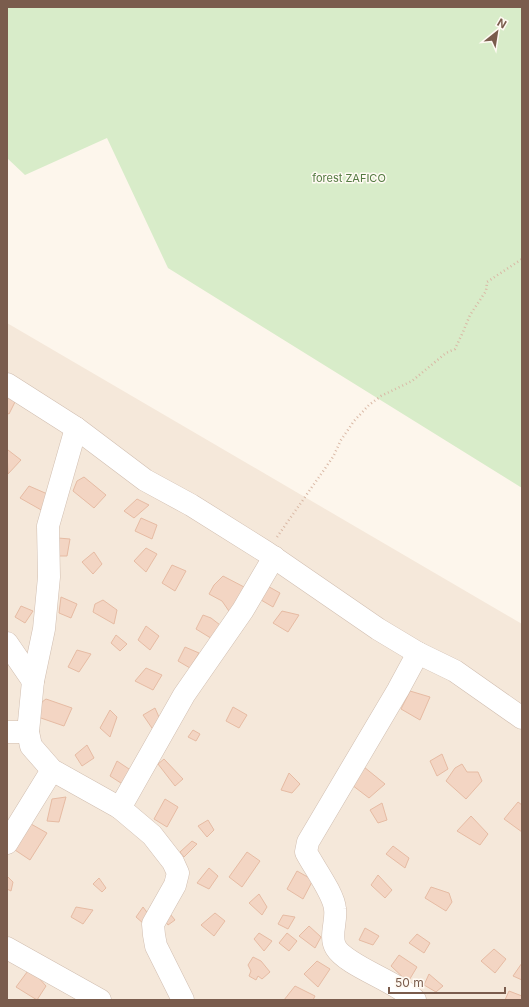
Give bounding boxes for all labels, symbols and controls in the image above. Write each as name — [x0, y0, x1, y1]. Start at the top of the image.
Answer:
north arrow — [477, 12, 517, 52]
text: N — [495, 15, 509, 31]
park label: forest ZAFICO — [312, 171, 386, 185]
scale bar — [389, 969, 505, 995]
text: 50 m — [395, 975, 424, 990]

